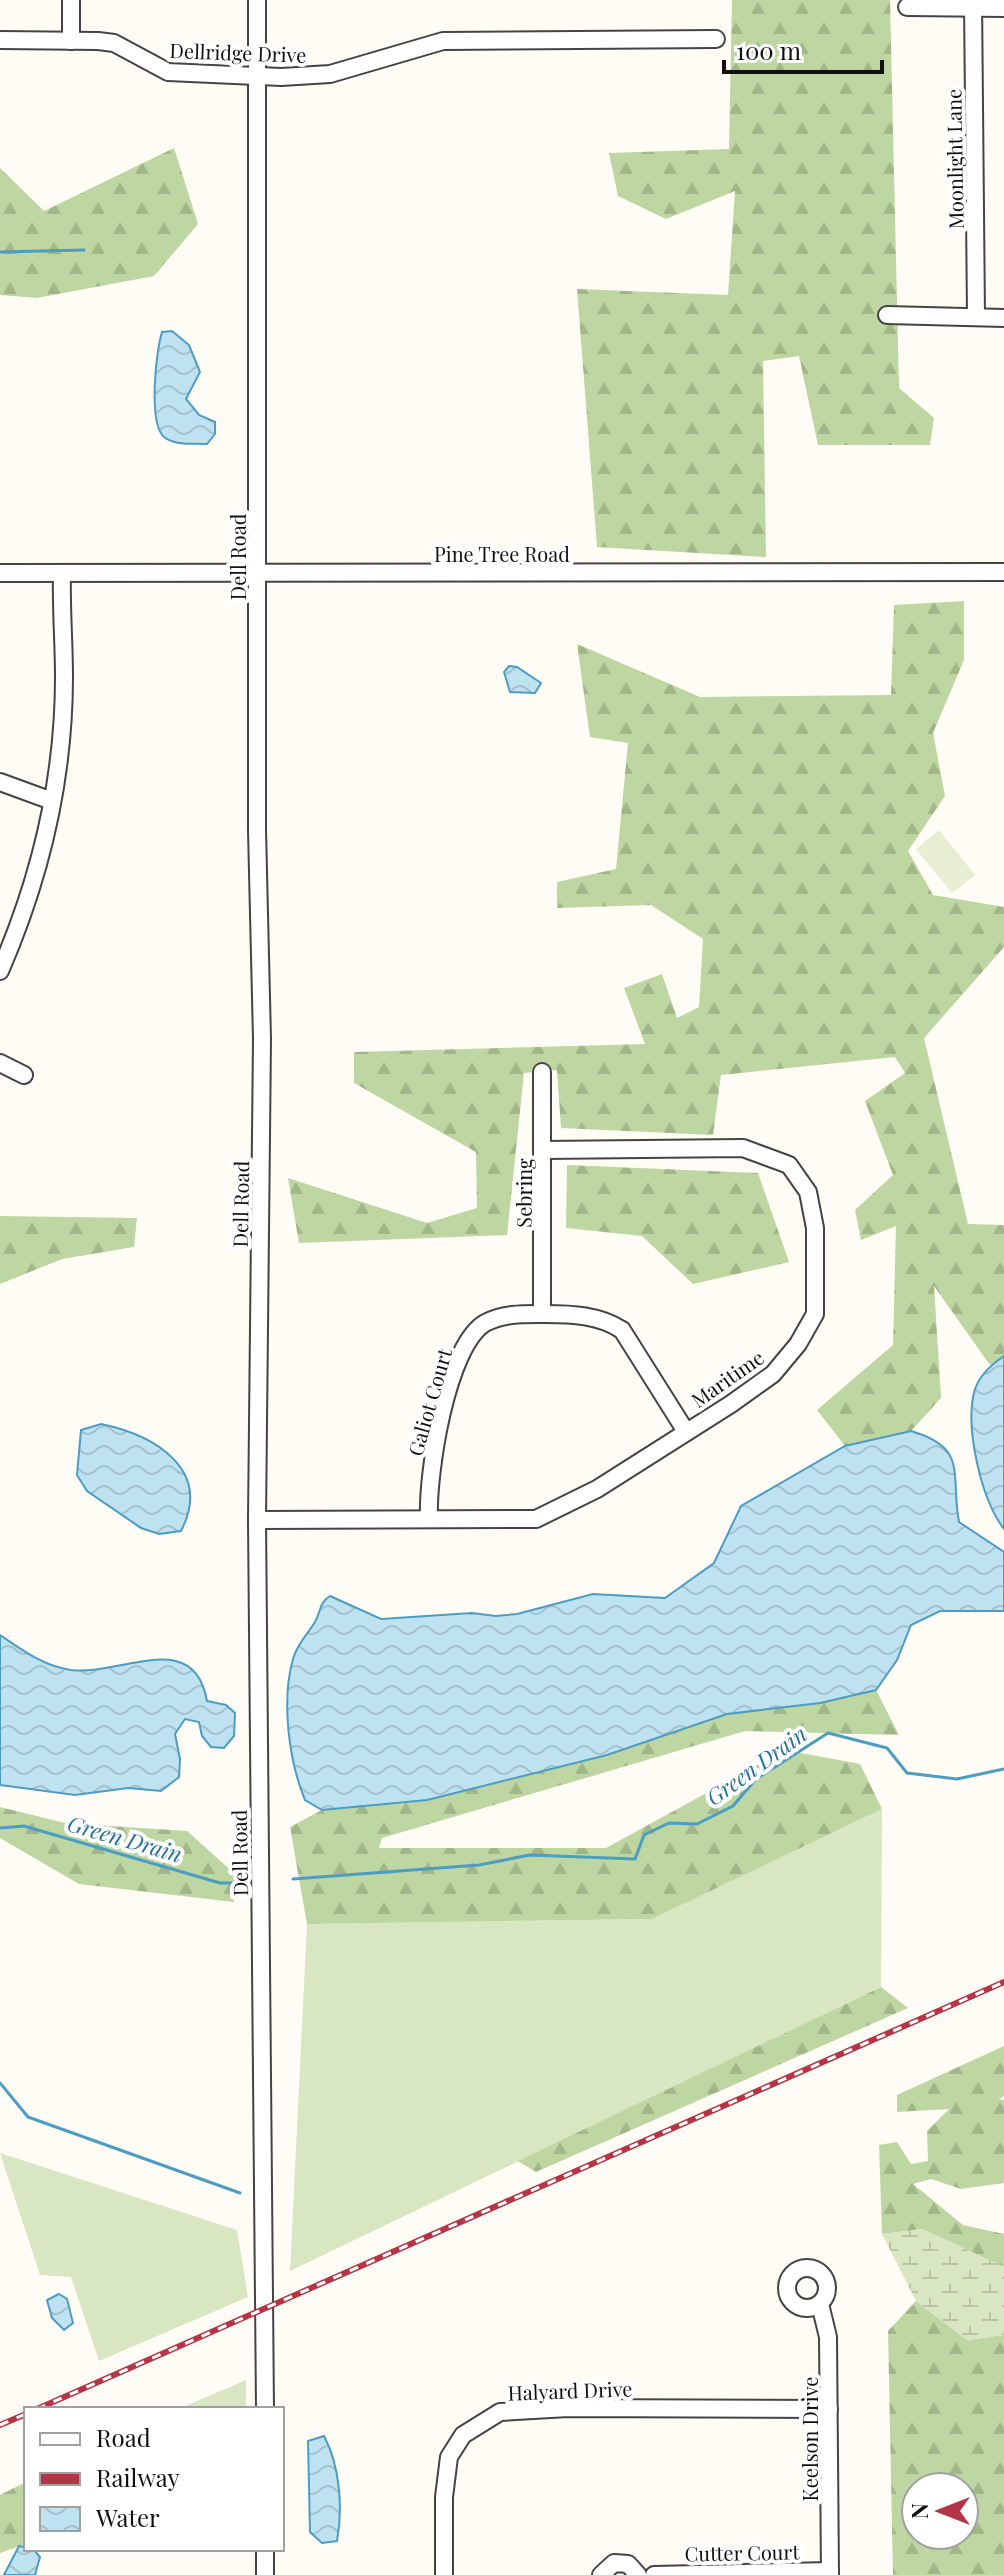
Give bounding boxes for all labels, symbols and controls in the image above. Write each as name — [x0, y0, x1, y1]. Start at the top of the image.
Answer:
scale bar — [724, 24, 882, 74]
text: 100 m — [736, 34, 801, 66]
street label: Dellridge Drive — [169, 36, 307, 68]
street label: Moonlight Lane — [939, 89, 969, 229]
street label: Dell Road — [224, 513, 251, 600]
street label: Pine Tree Road — [434, 540, 570, 567]
street label: Sebring — [510, 1158, 537, 1228]
street label: Dell Road — [226, 1160, 254, 1247]
street label: Maritime — [685, 1343, 769, 1413]
street label: Galiot Court — [401, 1344, 457, 1459]
water label: Green Drain — [700, 1718, 812, 1812]
water label: Green Drain — [64, 1807, 186, 1869]
street label: Dell Road — [225, 1809, 253, 1896]
street label: Halyard Drive — [507, 2374, 633, 2406]
street label: Keelson Drive — [796, 2377, 823, 2501]
legend — [24, 2407, 284, 2551]
text: Road — [96, 2421, 151, 2453]
text: Railway — [96, 2461, 180, 2493]
north arrow — [900, 2471, 980, 2551]
text: Water — [95, 2501, 160, 2533]
text: N — [904, 2503, 934, 2519]
street label: Cutter Court — [684, 2537, 800, 2566]

